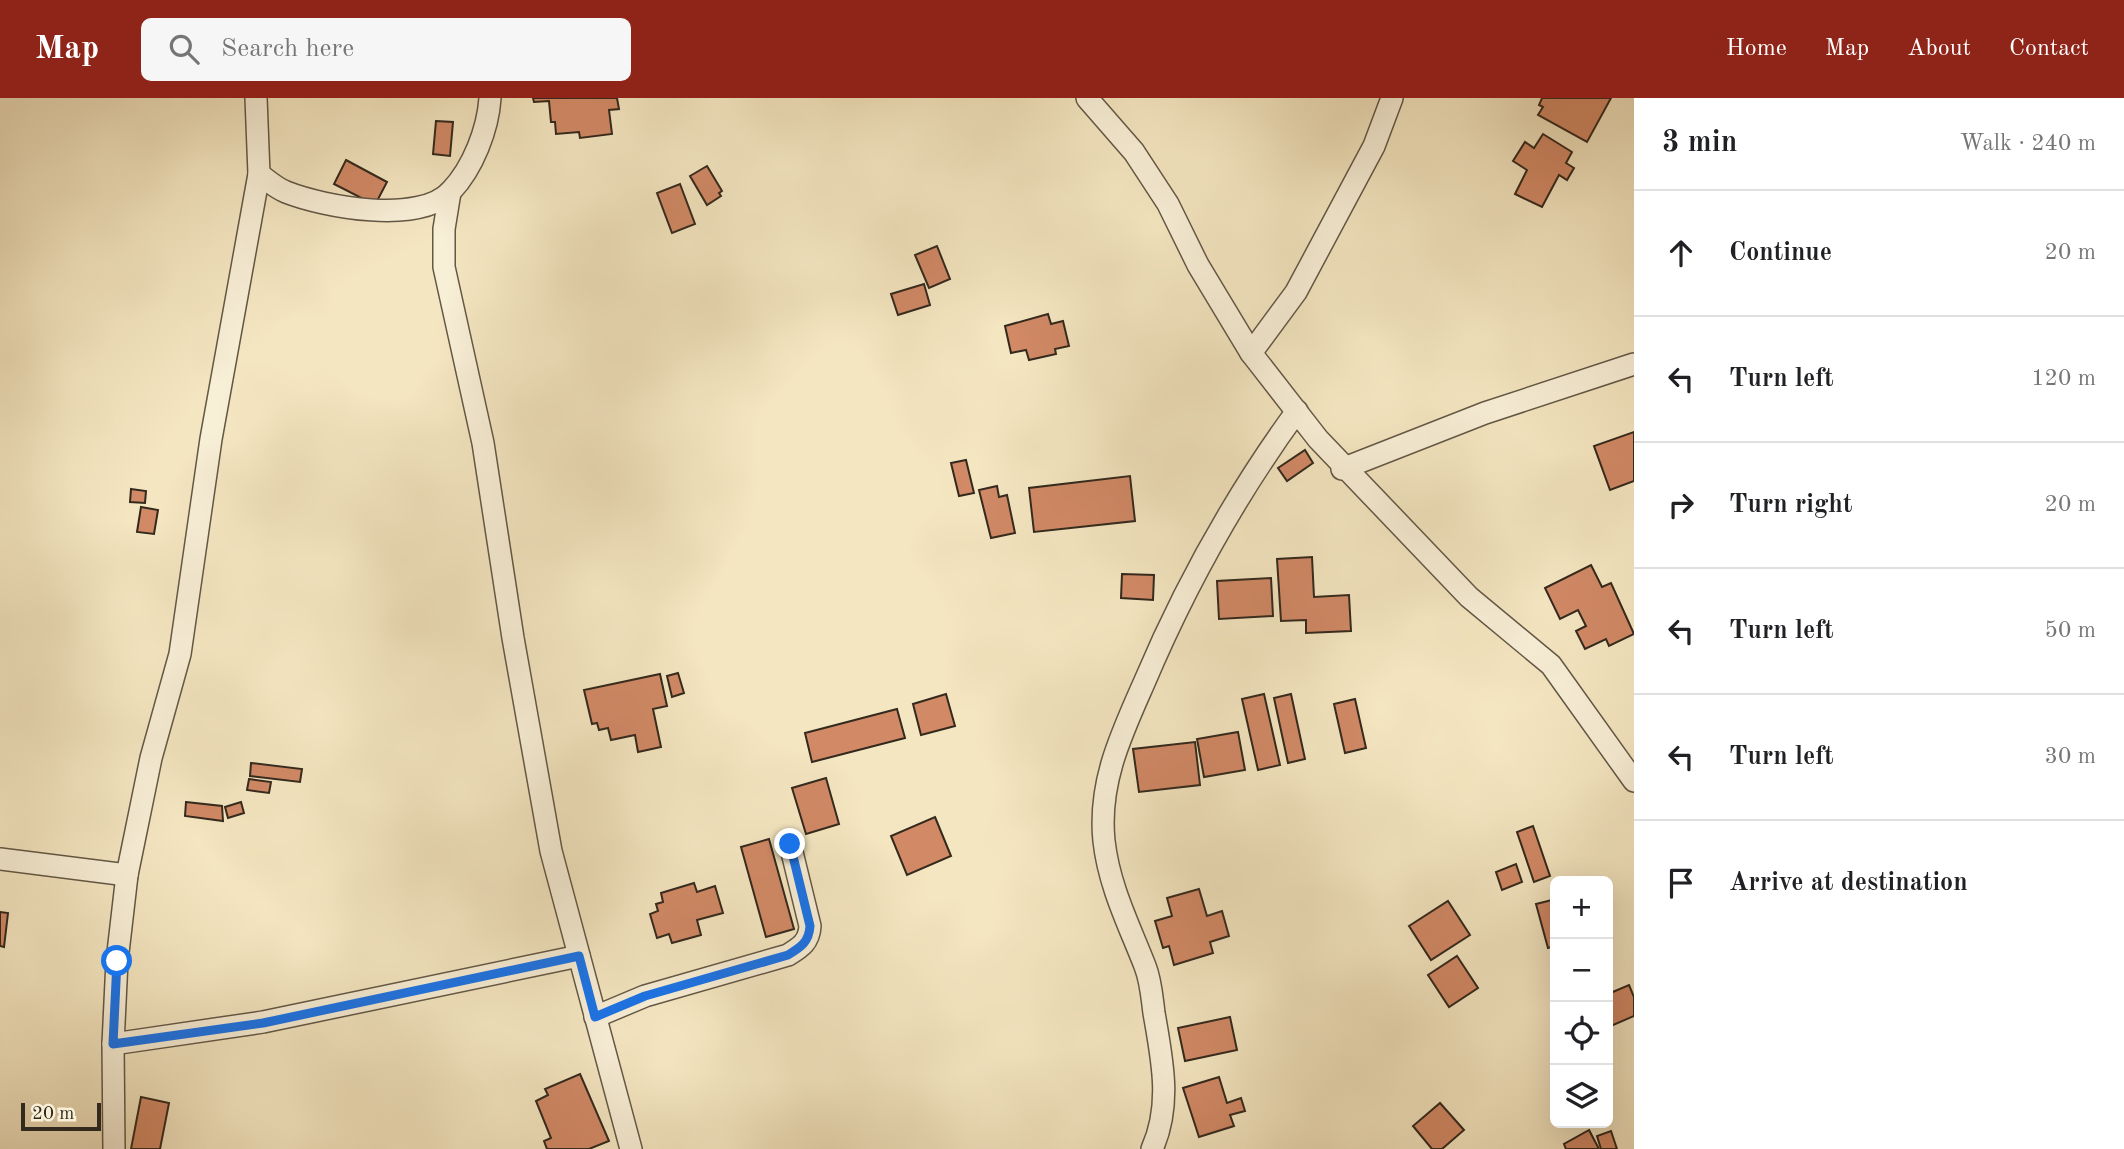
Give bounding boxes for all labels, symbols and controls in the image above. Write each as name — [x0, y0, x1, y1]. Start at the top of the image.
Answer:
search box — [141, 18, 631, 81]
icon: search — [165, 30, 203, 68]
text: Map — [35, 33, 99, 66]
text: Search here — [221, 36, 354, 62]
text: Home — [1726, 37, 1787, 61]
text: Map — [1825, 37, 1869, 61]
text: About — [1907, 37, 1971, 61]
text: Contact — [2009, 37, 2089, 61]
text: 3 min — [1662, 128, 1737, 158]
text: Walk · 240 m — [1960, 132, 2096, 155]
icon: ahead — [1662, 234, 1700, 272]
text: Continue — [1729, 240, 1832, 266]
text: 20 m — [2045, 241, 2096, 264]
icon: left — [1662, 360, 1700, 398]
text: Turn left — [1729, 366, 1834, 392]
text: 120 m — [2031, 367, 2096, 390]
icon: right — [1662, 486, 1700, 524]
text: Turn right — [1729, 492, 1852, 518]
text: 20 m — [2045, 493, 2096, 516]
icon: left — [1662, 612, 1700, 650]
text: Turn left — [1729, 618, 1834, 644]
text: 50 m — [2045, 619, 2096, 642]
icon: left — [1662, 738, 1700, 776]
text: Turn left — [1729, 744, 1834, 770]
text: 30 m — [2045, 745, 2096, 768]
route end — [774, 828, 805, 859]
icon: arrive — [1662, 864, 1700, 902]
text: Arrive at destination — [1729, 870, 1968, 896]
map controls — [1550, 876, 1613, 1128]
button: + — [1550, 876, 1613, 939]
button: − — [1550, 939, 1613, 1002]
route start — [101, 945, 132, 976]
button: locate — [1550, 1002, 1613, 1065]
button: layers — [1550, 1065, 1613, 1128]
scale bar — [21, 1100, 102, 1132]
text: 20 m — [32, 1105, 74, 1124]

